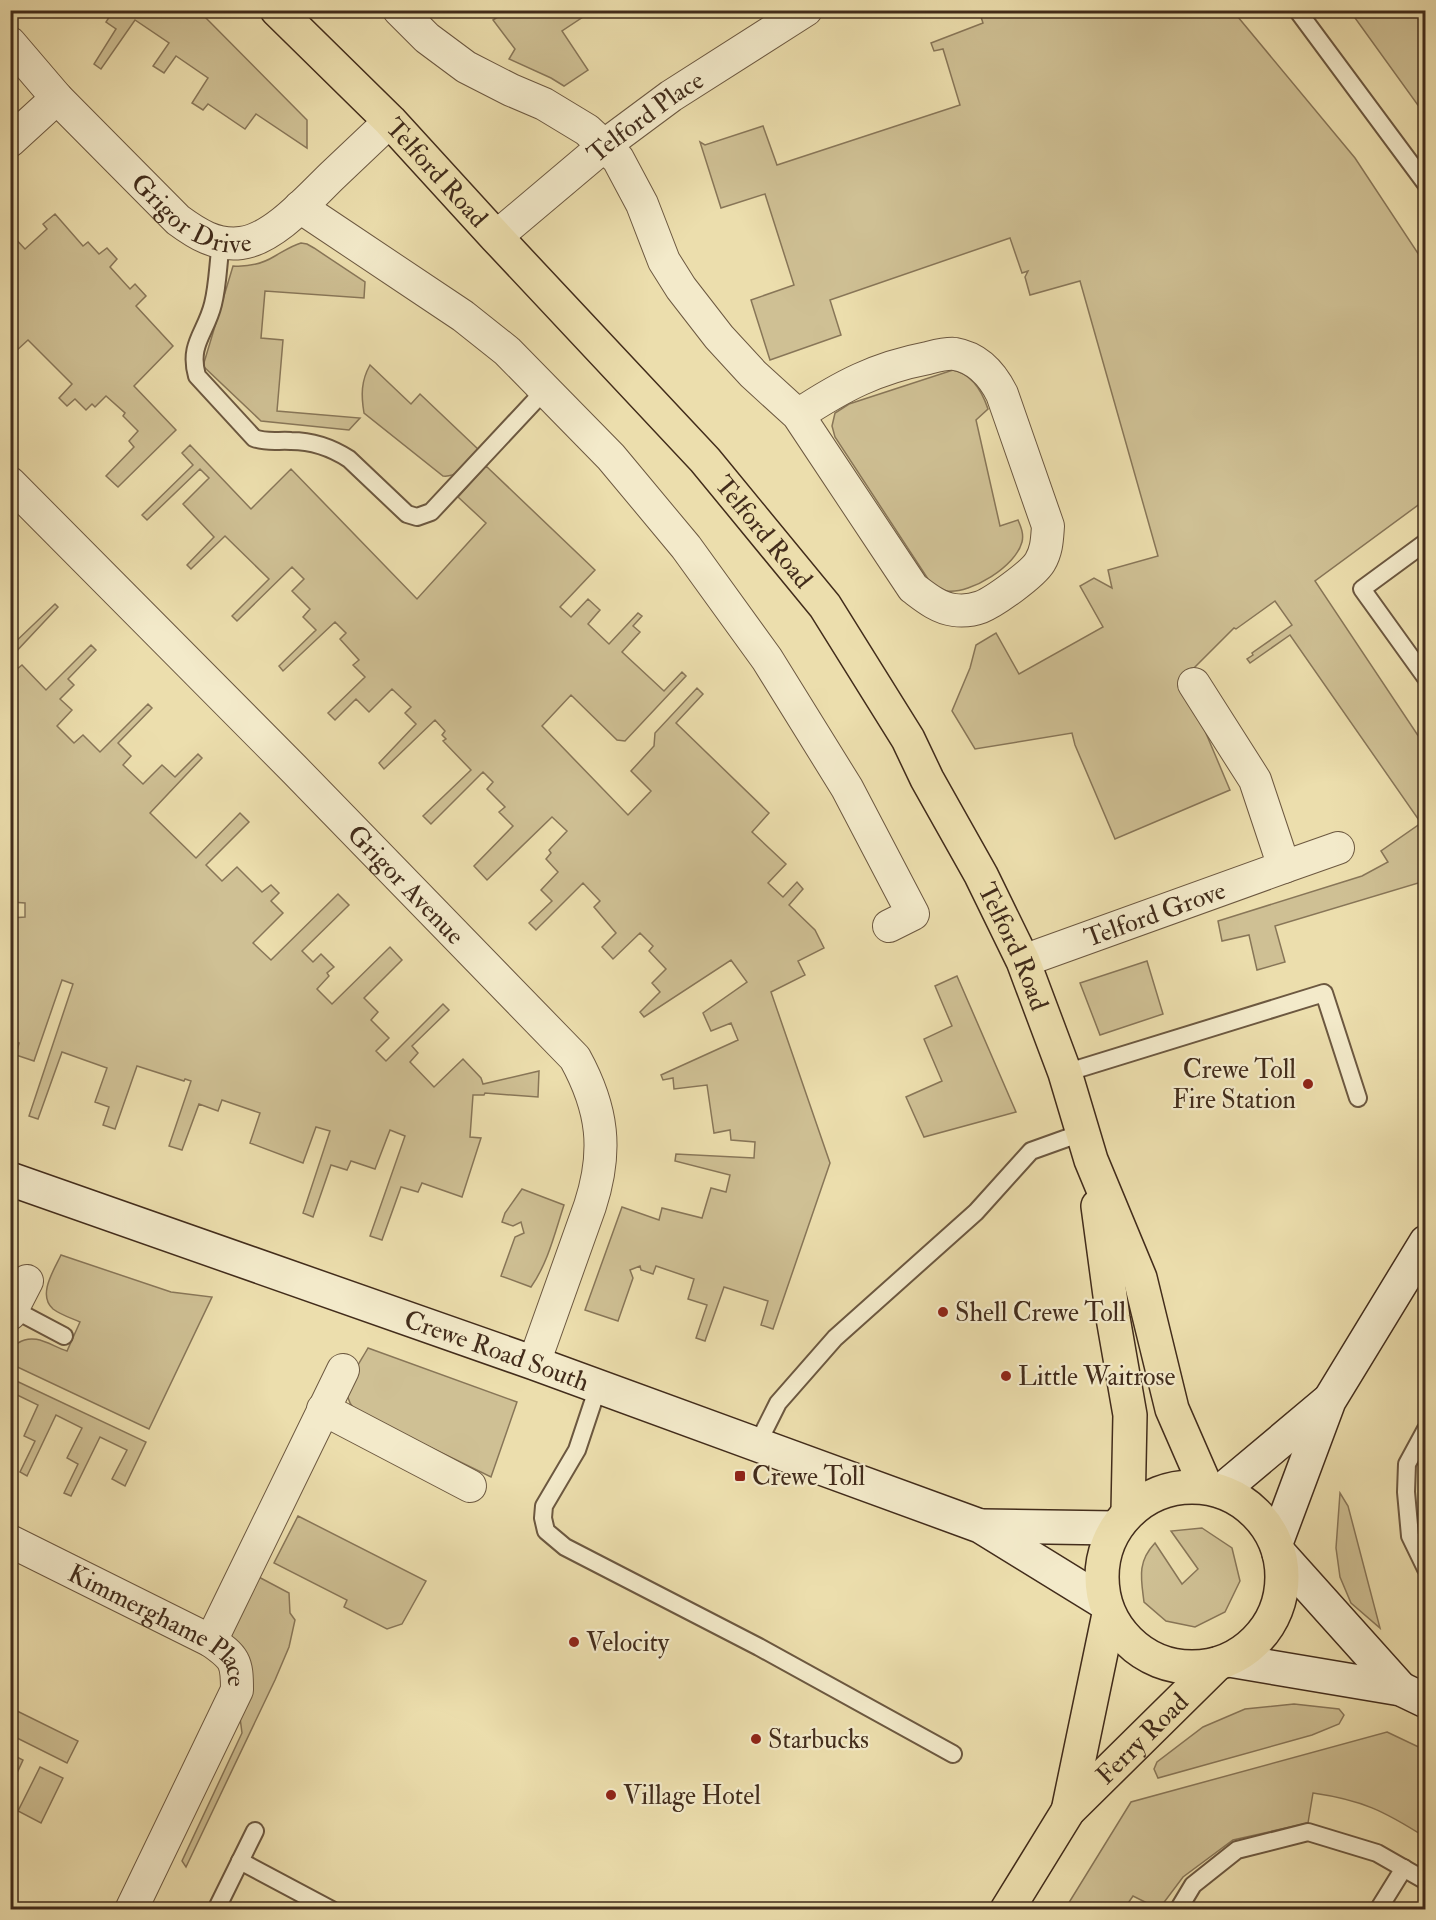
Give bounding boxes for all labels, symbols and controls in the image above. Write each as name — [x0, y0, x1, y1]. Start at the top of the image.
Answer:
street label: Telford Place — [581, 64, 710, 170]
street label: Telford Road — [378, 112, 494, 234]
street label: Grigor Drive — [124, 167, 255, 261]
street label: Telford Road — [707, 469, 819, 595]
street label: Grigor Avenue — [340, 819, 471, 952]
street label: Telford Grove — [1080, 874, 1230, 955]
street label: Telford Road — [970, 878, 1055, 1015]
place label: Crewe Toll Fire Station — [1172, 1054, 1296, 1116]
marker: Crewe Toll Fire Station — [1301, 1077, 1315, 1091]
place label: Shell Crewe Toll — [955, 1297, 1126, 1329]
street label: Crewe Road South — [400, 1304, 594, 1399]
marker: Shell Crewe Toll — [936, 1305, 950, 1319]
place label: Little Waitrose — [1018, 1361, 1175, 1393]
marker: Little Waitrose — [999, 1369, 1013, 1383]
place label: Crewe Toll — [752, 1461, 865, 1493]
marker: Crewe Toll — [733, 1469, 747, 1483]
street label: Kimmerghame Place — [63, 1558, 252, 1687]
place label: Velocity — [586, 1627, 670, 1659]
marker: Velocity — [567, 1635, 581, 1649]
street label: Ferry Road — [1090, 1686, 1196, 1791]
place label: Starbucks — [768, 1724, 869, 1756]
marker: Starbucks — [749, 1732, 763, 1746]
place label: Village Hotel — [623, 1780, 761, 1812]
marker: Village Hotel — [604, 1788, 618, 1802]

